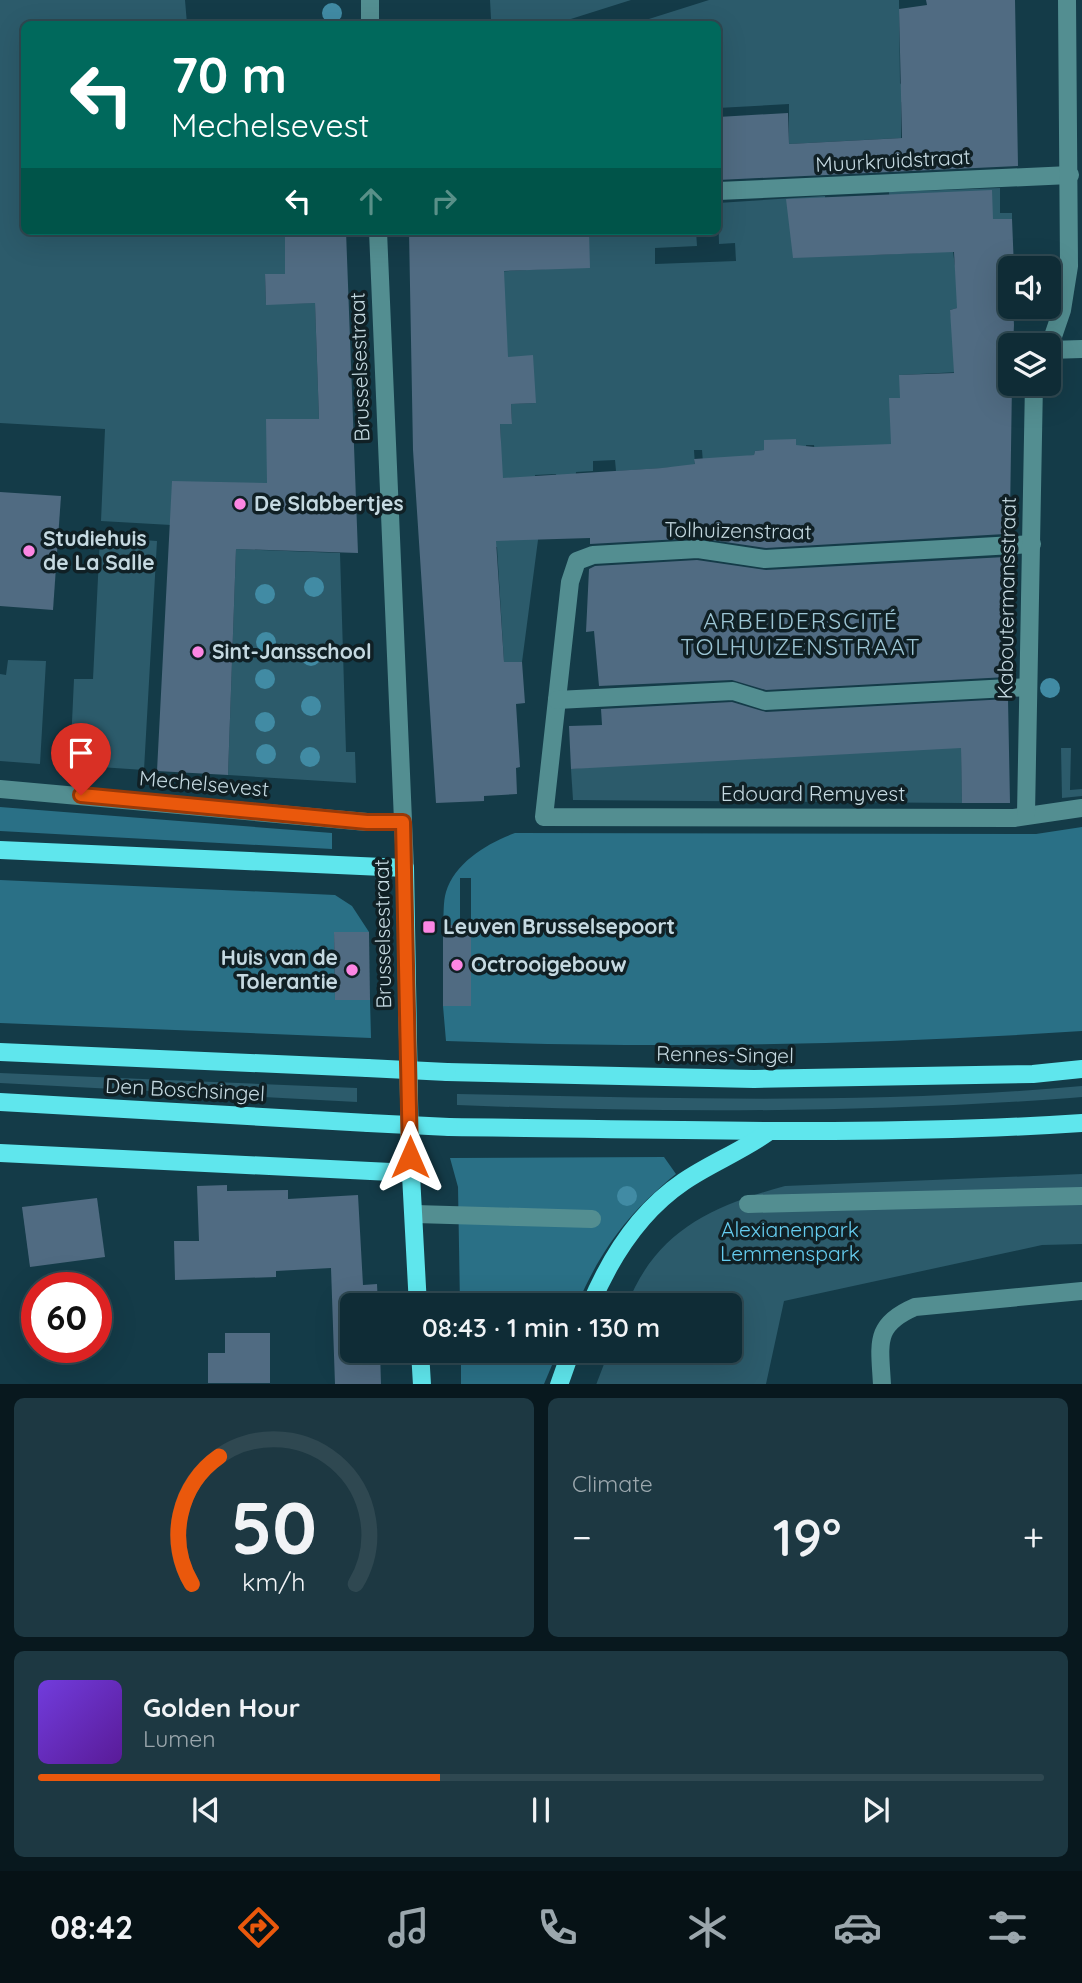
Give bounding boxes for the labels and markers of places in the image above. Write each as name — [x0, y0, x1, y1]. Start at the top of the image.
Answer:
place label: De Slabbertjes — [254, 490, 404, 516]
marker: De Slabbertjes — [232, 496, 248, 512]
place label: Studiehuis de La Salle — [43, 525, 155, 575]
marker: Studiehuis de La Salle — [21, 543, 37, 559]
place label: Sint-Jansschool — [212, 638, 372, 664]
marker: Sint-Jansschool — [190, 644, 206, 660]
pin — [51, 723, 111, 795]
place label: Leuven Brusselsepoort — [443, 913, 675, 939]
marker: Leuven Brusselsepoort — [421, 919, 437, 935]
place label: Huis van de Tolerantie — [221, 944, 338, 994]
place label: Octrooigebouw — [471, 951, 627, 977]
marker: Octrooigebouw — [449, 957, 465, 973]
marker: Huis van de Tolerantie — [344, 962, 360, 978]

